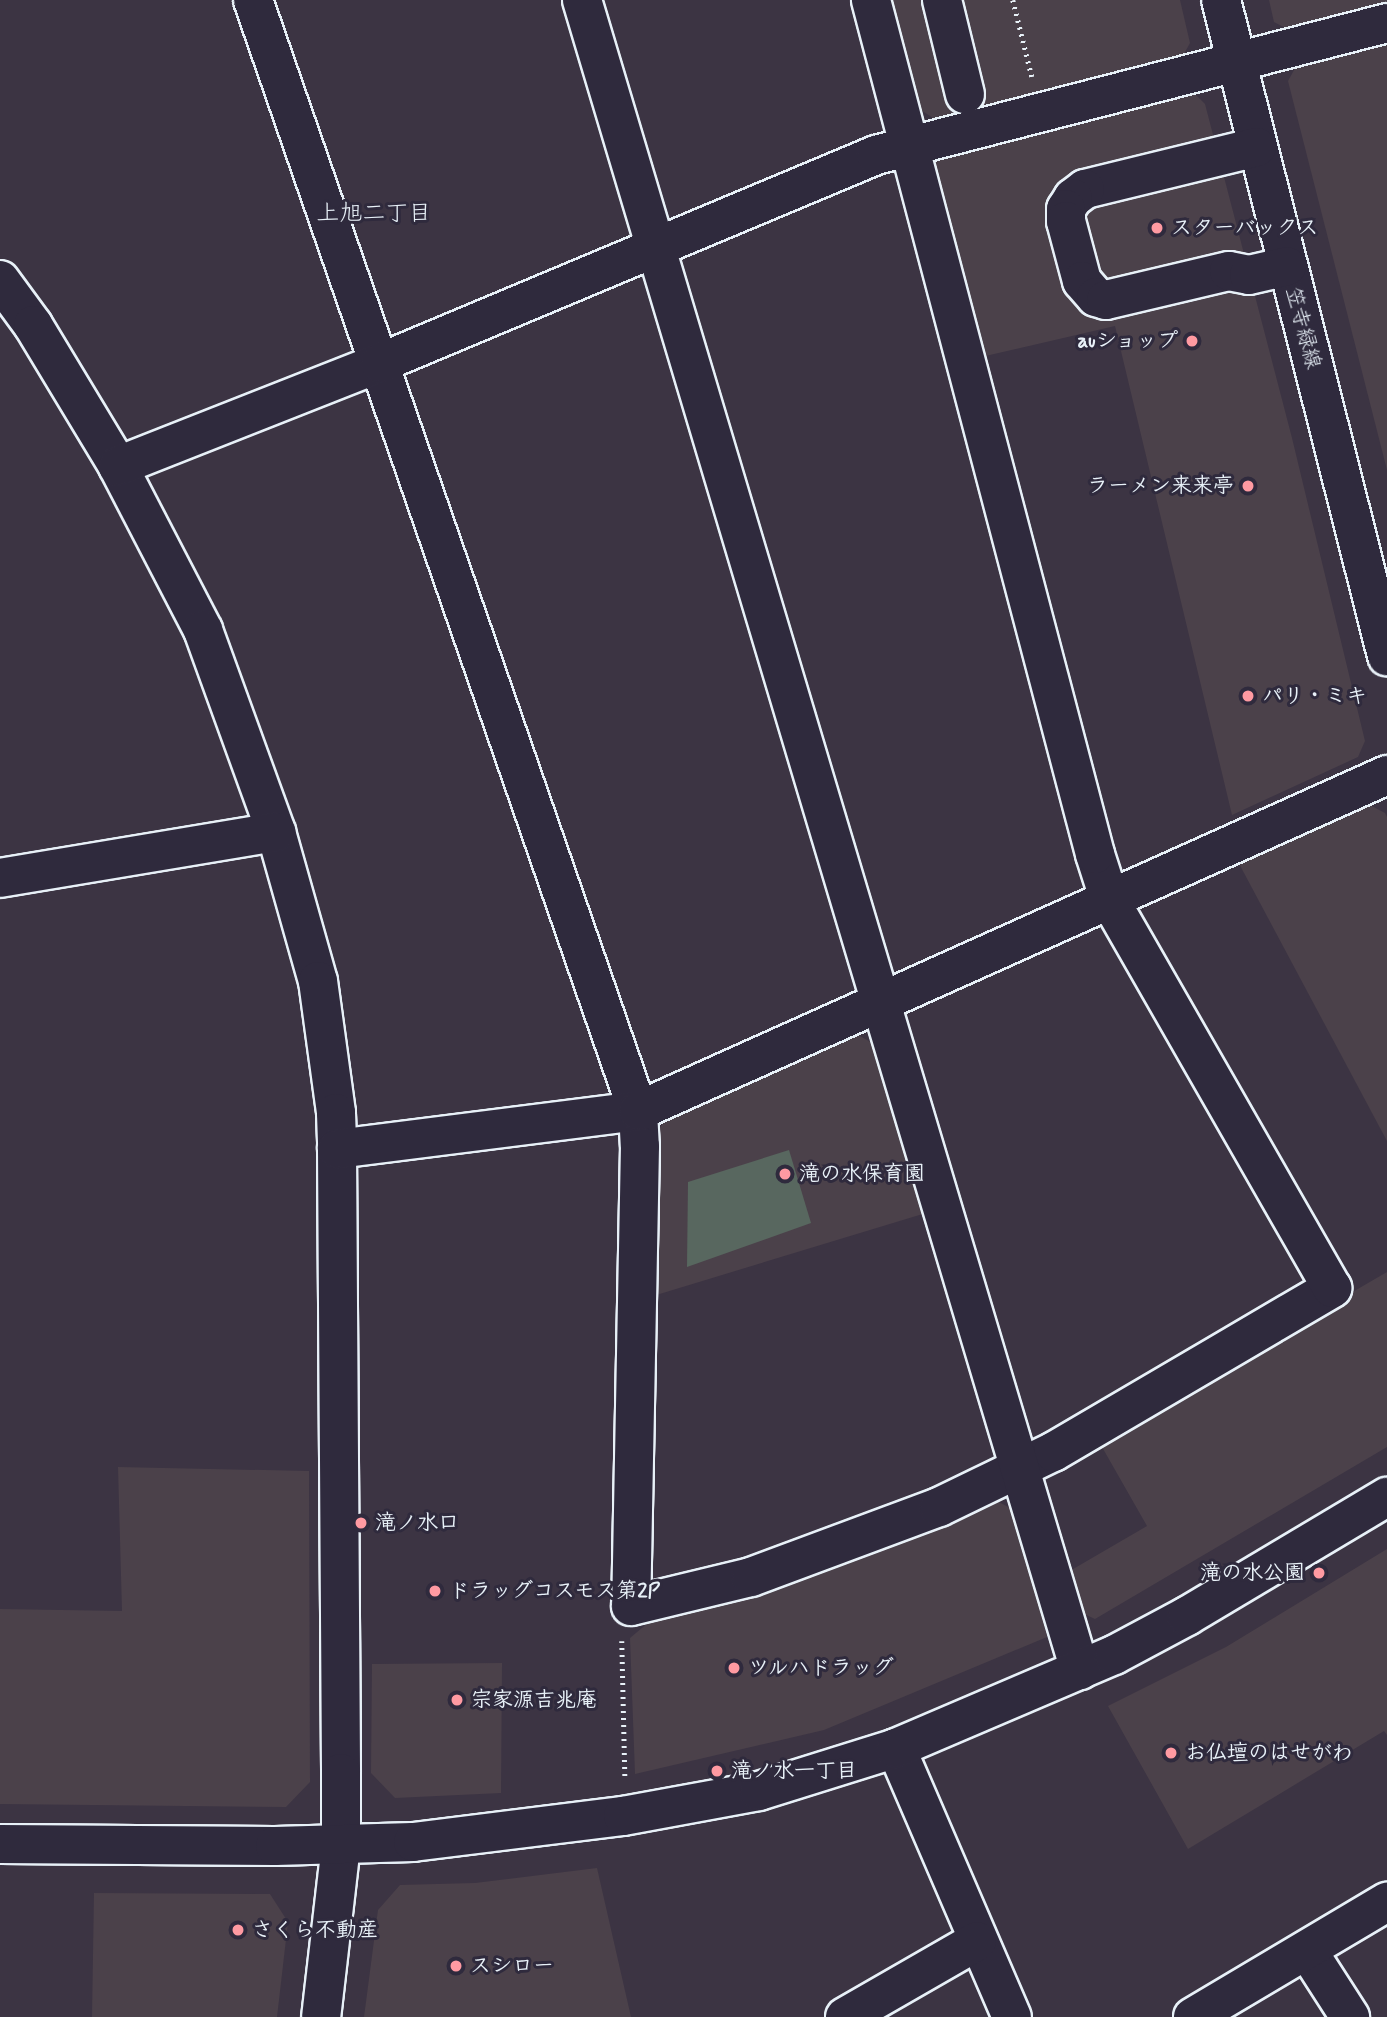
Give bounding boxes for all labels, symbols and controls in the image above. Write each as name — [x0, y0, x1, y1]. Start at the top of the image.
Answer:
district label: 上旭二丁目 — [317, 200, 431, 228]
place label: スターバックス — [1171, 215, 1318, 241]
marker: スターバックス — [1149, 220, 1165, 236]
street label: 笠寺緑線 — [1280, 284, 1326, 372]
place label: auショップ — [1076, 328, 1178, 354]
marker: auショップ — [1184, 333, 1200, 349]
place label: ラーメン来来亭 — [1087, 473, 1234, 499]
marker: ラーメン来来亭 — [1240, 478, 1256, 494]
place label: パリ・ミキ — [1262, 683, 1367, 709]
marker: パリ・ミキ — [1240, 688, 1256, 704]
place label: 滝の水保育園 — [799, 1161, 925, 1187]
marker: 滝の水保育園 — [777, 1166, 793, 1182]
place label: 滝ノ水口 — [375, 1510, 459, 1536]
marker: 滝ノ水口 — [353, 1515, 369, 1531]
place label: 滝の水公園 — [1200, 1560, 1305, 1586]
marker: 滝の水公園 — [1311, 1565, 1327, 1581]
place label: ドラッグコスモス第2P — [449, 1578, 661, 1604]
marker: ドラッグコスモス第2P — [427, 1583, 443, 1599]
place label: ツルハドラッグ — [748, 1655, 895, 1681]
marker: ツルハドラッグ — [726, 1660, 742, 1676]
place label: 宗家源吉兆庵 — [471, 1687, 597, 1713]
marker: 宗家源吉兆庵 — [449, 1692, 465, 1708]
place label: お仏壇のはせがわ — [1185, 1740, 1353, 1766]
marker: お仏壇のはせがわ — [1163, 1745, 1179, 1761]
place label: 滝ノ水一丁目 — [731, 1758, 857, 1784]
marker: 滝ノ水一丁目 — [709, 1763, 725, 1779]
place label: さくら不動産 — [252, 1917, 378, 1943]
marker: さくら不動産 — [230, 1922, 246, 1938]
place label: スシロー — [470, 1953, 554, 1979]
marker: スシロー — [448, 1958, 464, 1974]

